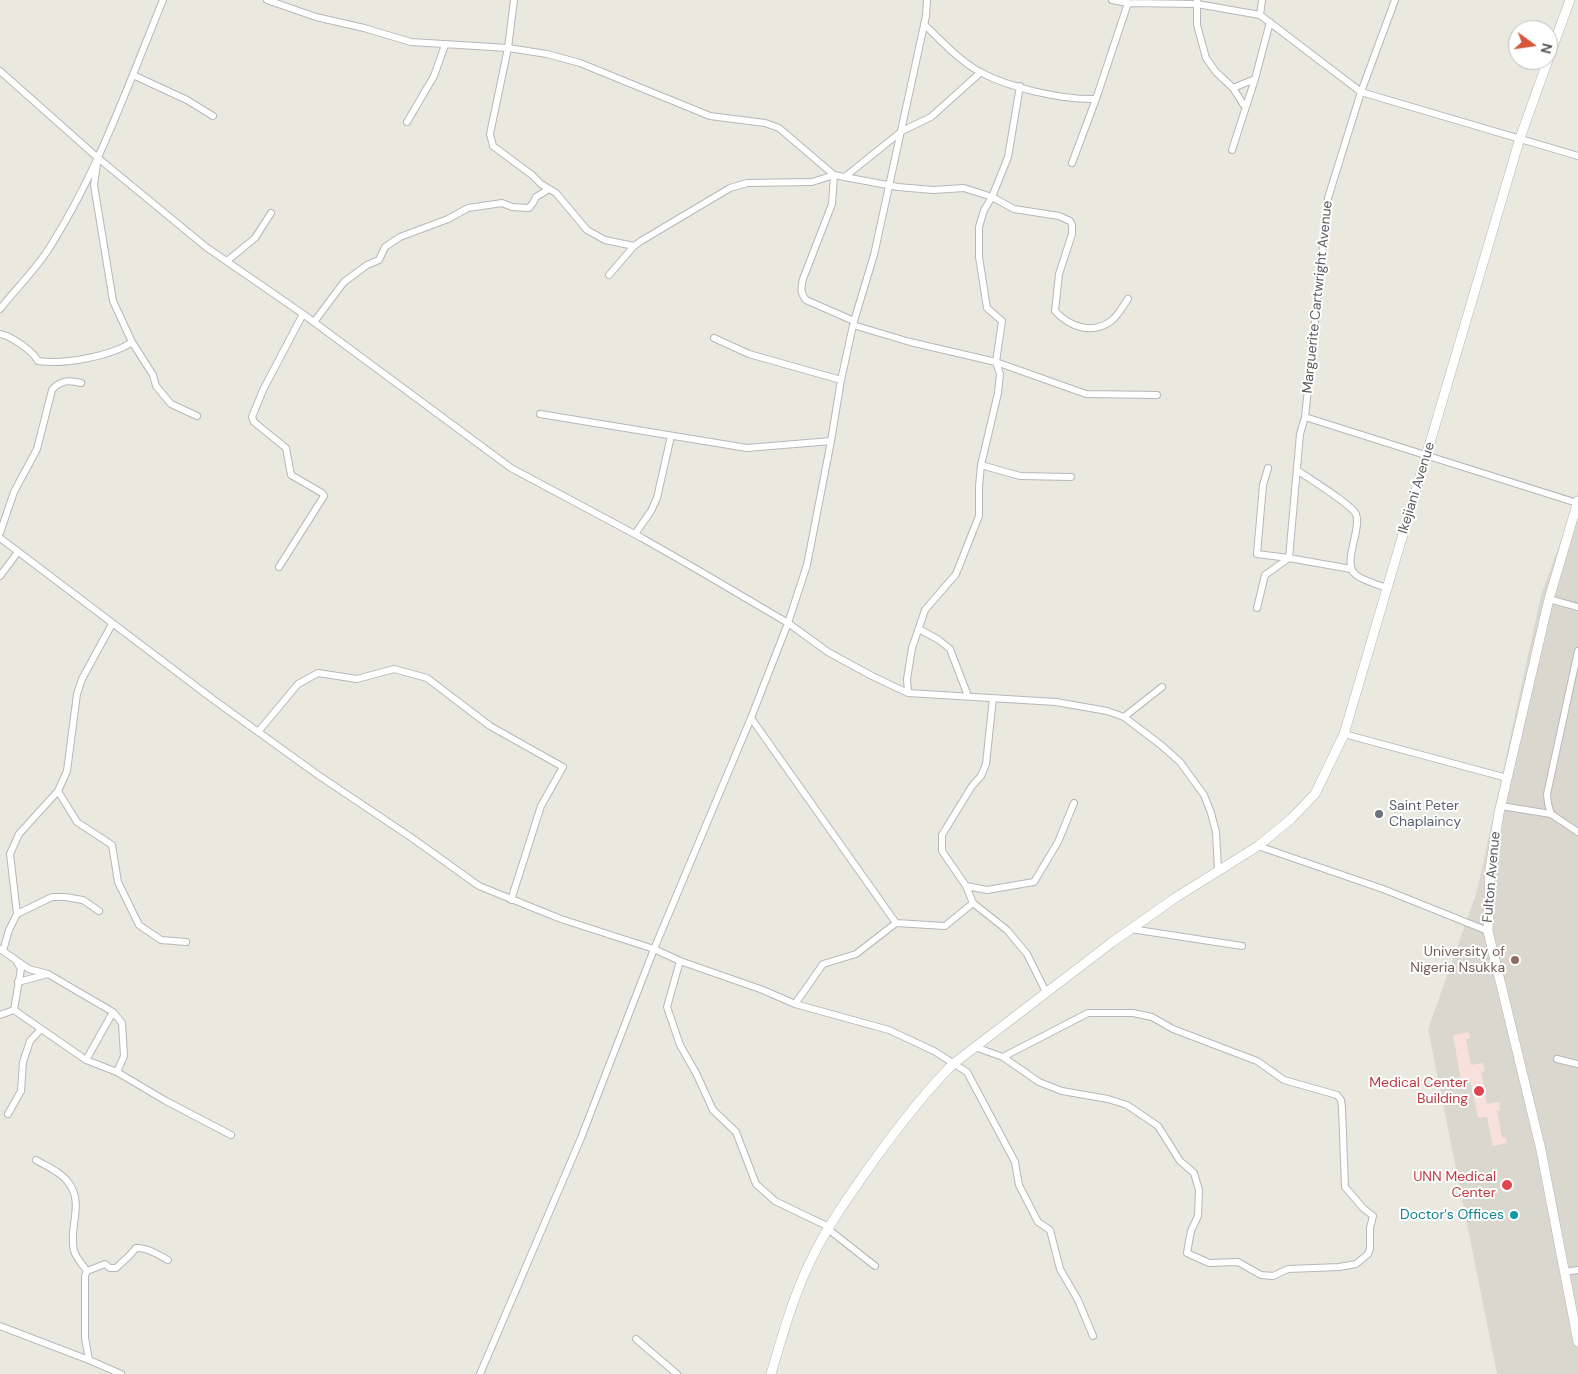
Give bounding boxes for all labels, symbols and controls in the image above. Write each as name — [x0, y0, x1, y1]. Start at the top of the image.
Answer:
north arrow — [1508, 20, 1558, 70]
text: N — [1537, 41, 1557, 56]
street label: Marguerite Cartwright Avenue — [1300, 200, 1336, 394]
street label: Ikejiani Avenue — [1395, 440, 1439, 536]
place label: Saint Peter Chaplaincy — [1389, 798, 1461, 830]
marker: Saint Peter Chaplaincy — [1373, 808, 1385, 820]
street label: Fulton Avenue — [1480, 831, 1504, 923]
place label: University of Nigeria Nsukka — [1410, 944, 1505, 976]
marker: University of Nigeria Nsukka — [1509, 954, 1521, 966]
place label: Medical Center Building — [1369, 1075, 1468, 1108]
marker: Medical Center Building — [1472, 1084, 1486, 1098]
place label: UNN Medical Center — [1413, 1169, 1496, 1202]
marker: UNN Medical Center — [1500, 1178, 1514, 1192]
place label: Doctor's Offices — [1400, 1207, 1504, 1223]
marker: Doctor's Offices — [1508, 1209, 1520, 1221]

